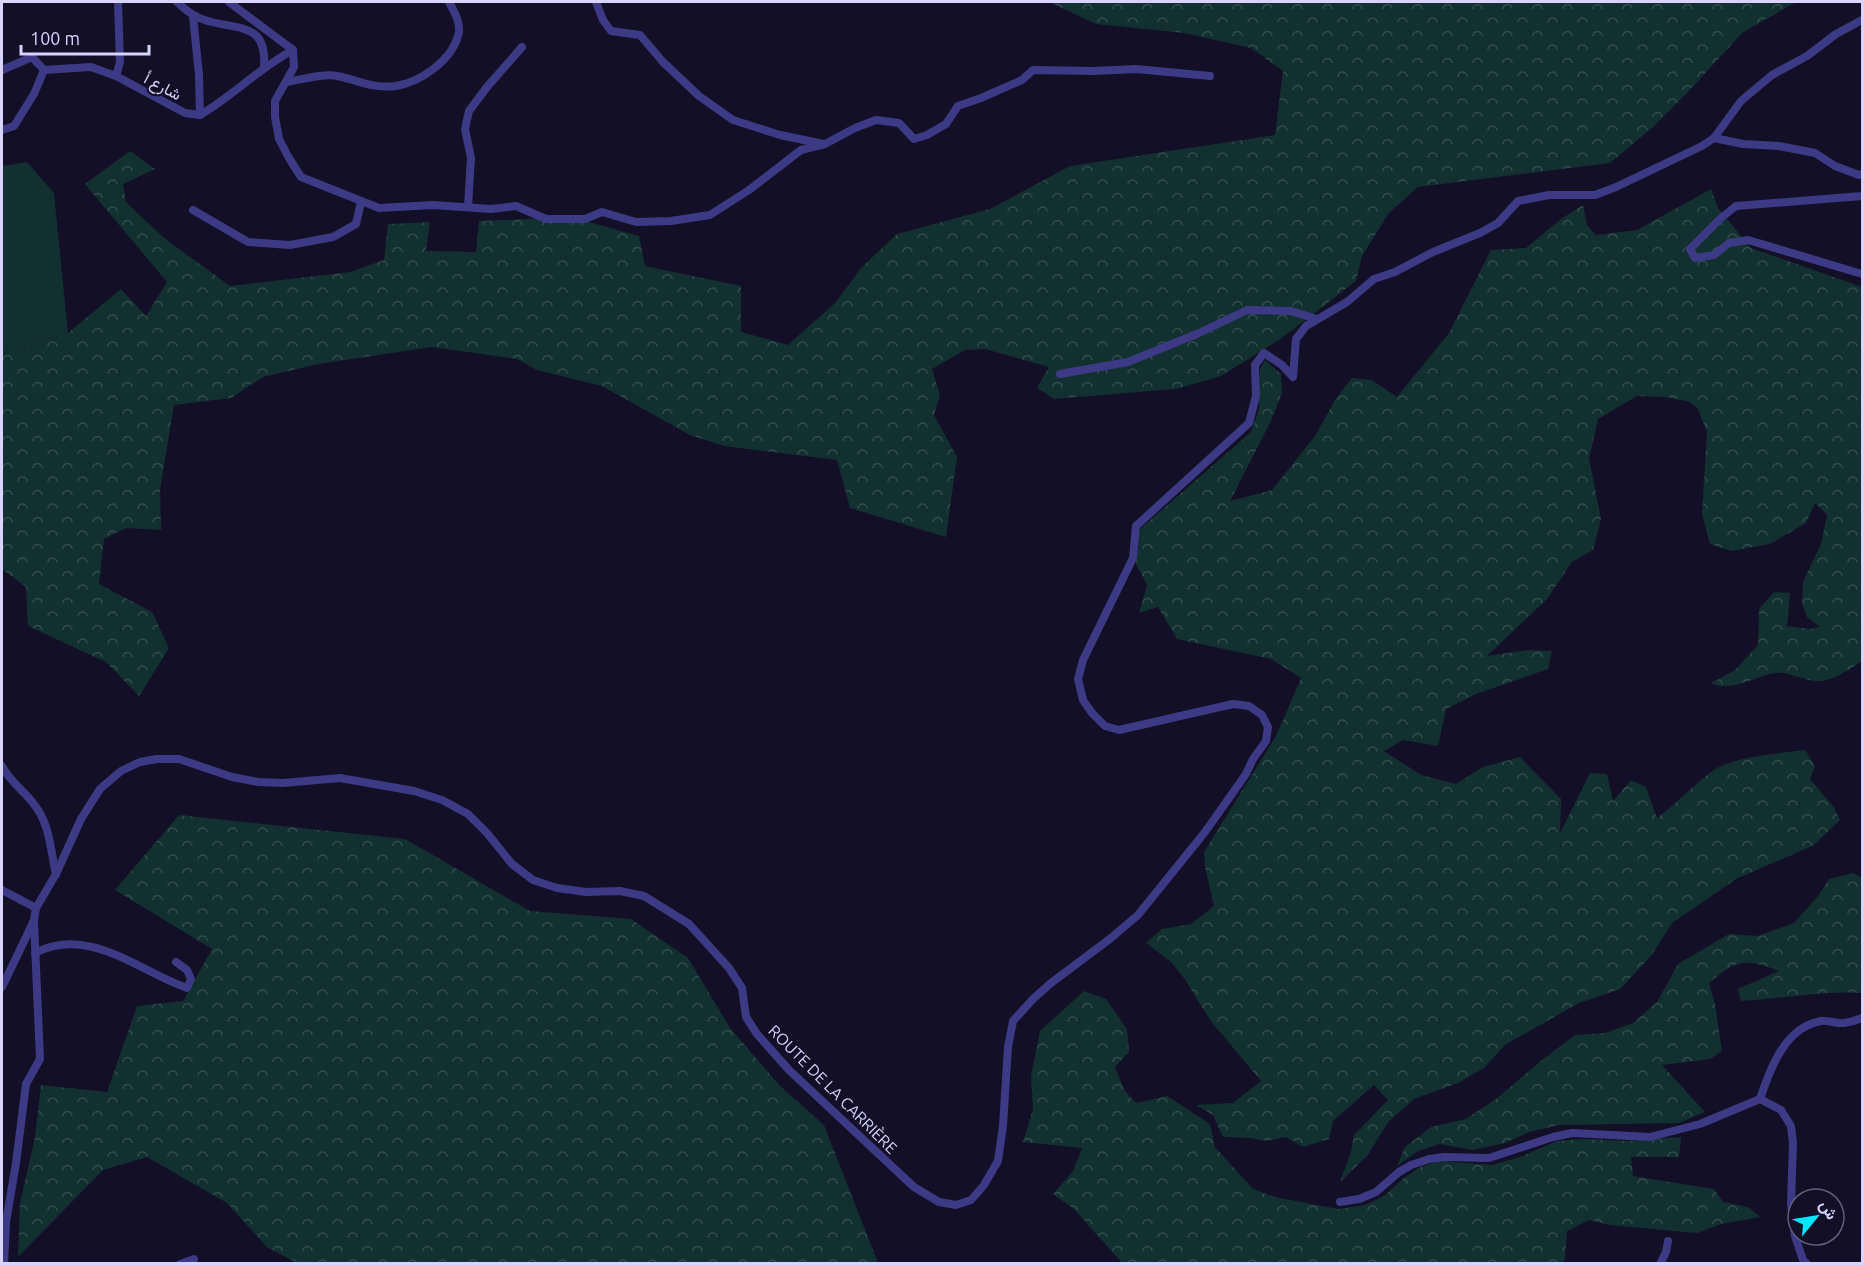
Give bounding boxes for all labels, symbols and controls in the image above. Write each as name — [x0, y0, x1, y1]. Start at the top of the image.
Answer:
scale bar — [21, 18, 148, 56]
text: 100 m — [30, 28, 80, 48]
street label: شارع أ — [140, 69, 185, 106]
street label: ROUTE DE LA CARRIÈRE — [765, 1020, 902, 1157]
north arrow — [1786, 1187, 1846, 1247]
text: ش — [1816, 1197, 1842, 1223]

